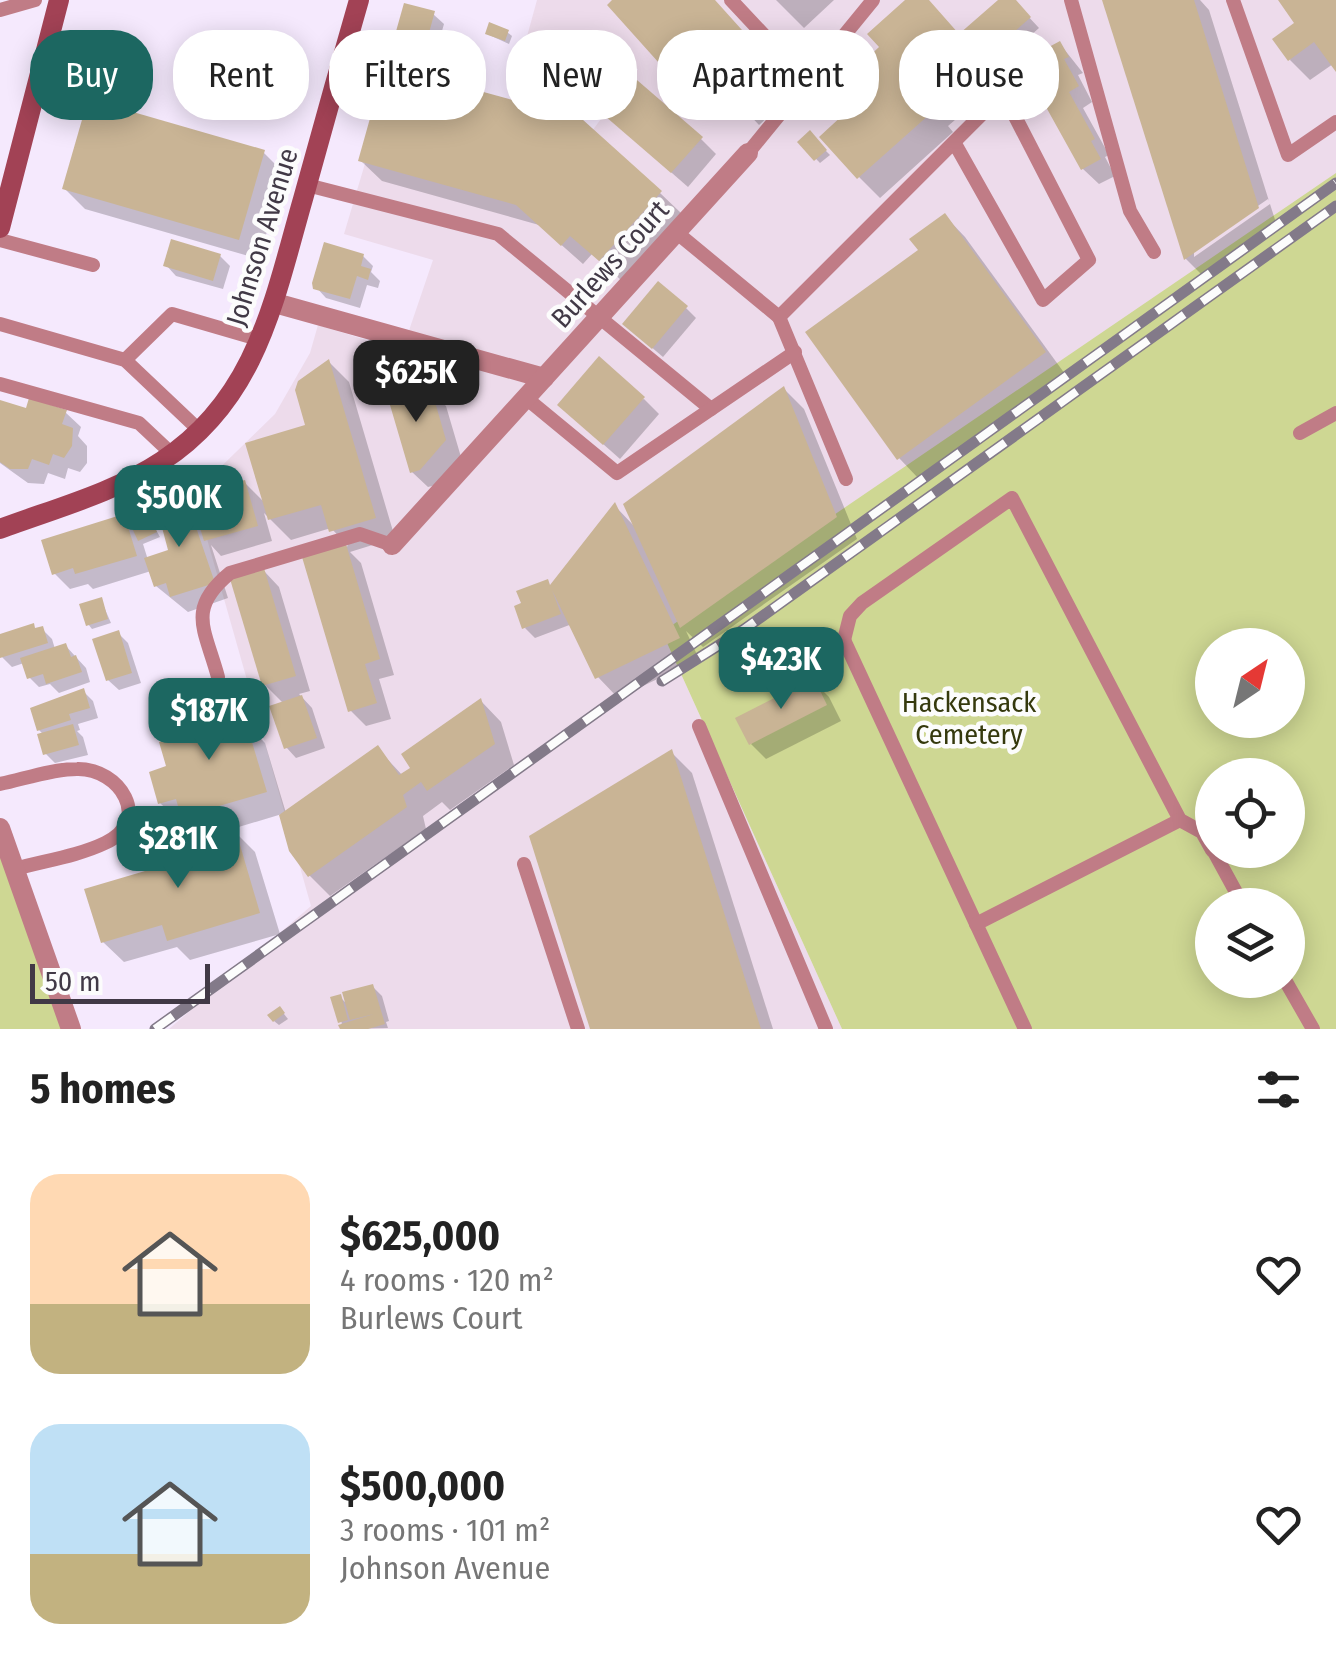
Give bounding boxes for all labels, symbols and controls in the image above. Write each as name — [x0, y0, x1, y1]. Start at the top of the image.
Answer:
chip: Buy — [30, 30, 153, 120]
chip: Rent — [173, 30, 309, 120]
chip: Filters — [329, 30, 486, 120]
chip: New — [506, 30, 637, 120]
chip: Apartment — [657, 30, 879, 120]
chip: House — [899, 30, 1059, 120]
street label: Johnson Avenue — [219, 144, 305, 330]
street label: Burlews Court — [544, 193, 676, 334]
pin: $625K — [346, 340, 486, 425]
text: $625K — [375, 353, 457, 391]
pin: $500K — [109, 465, 249, 550]
text: $500K — [136, 478, 222, 516]
pin: $423K — [711, 627, 851, 712]
north arrow — [1195, 628, 1305, 738]
map controls — [1195, 628, 1305, 998]
text: $423K — [741, 640, 821, 678]
pin: $187K — [139, 678, 279, 763]
park label: Hackensack Cemetery — [902, 686, 1037, 751]
text: $187K — [170, 691, 248, 729]
button: locate — [1195, 758, 1305, 868]
pin: $281K — [108, 806, 248, 891]
text: $281K — [139, 819, 217, 857]
button: layers — [1195, 888, 1305, 998]
scale bar — [30, 959, 210, 1004]
text: 50 m — [45, 965, 101, 998]
icon: filters — [1251, 1062, 1306, 1117]
text: 5 homes — [30, 1064, 176, 1114]
text: $625,000 — [340, 1211, 500, 1261]
icon: home — [110, 1214, 230, 1334]
icon: heart — [1251, 1247, 1306, 1302]
text: 4 rooms · 120 m² — [340, 1261, 554, 1299]
text: Burlews Court — [340, 1299, 522, 1337]
text: $500,000 — [340, 1461, 505, 1511]
icon: home — [110, 1464, 230, 1584]
icon: heart — [1251, 1497, 1306, 1552]
text: 3 rooms · 101 m² — [340, 1511, 550, 1549]
text: Johnson Avenue — [340, 1549, 550, 1587]

